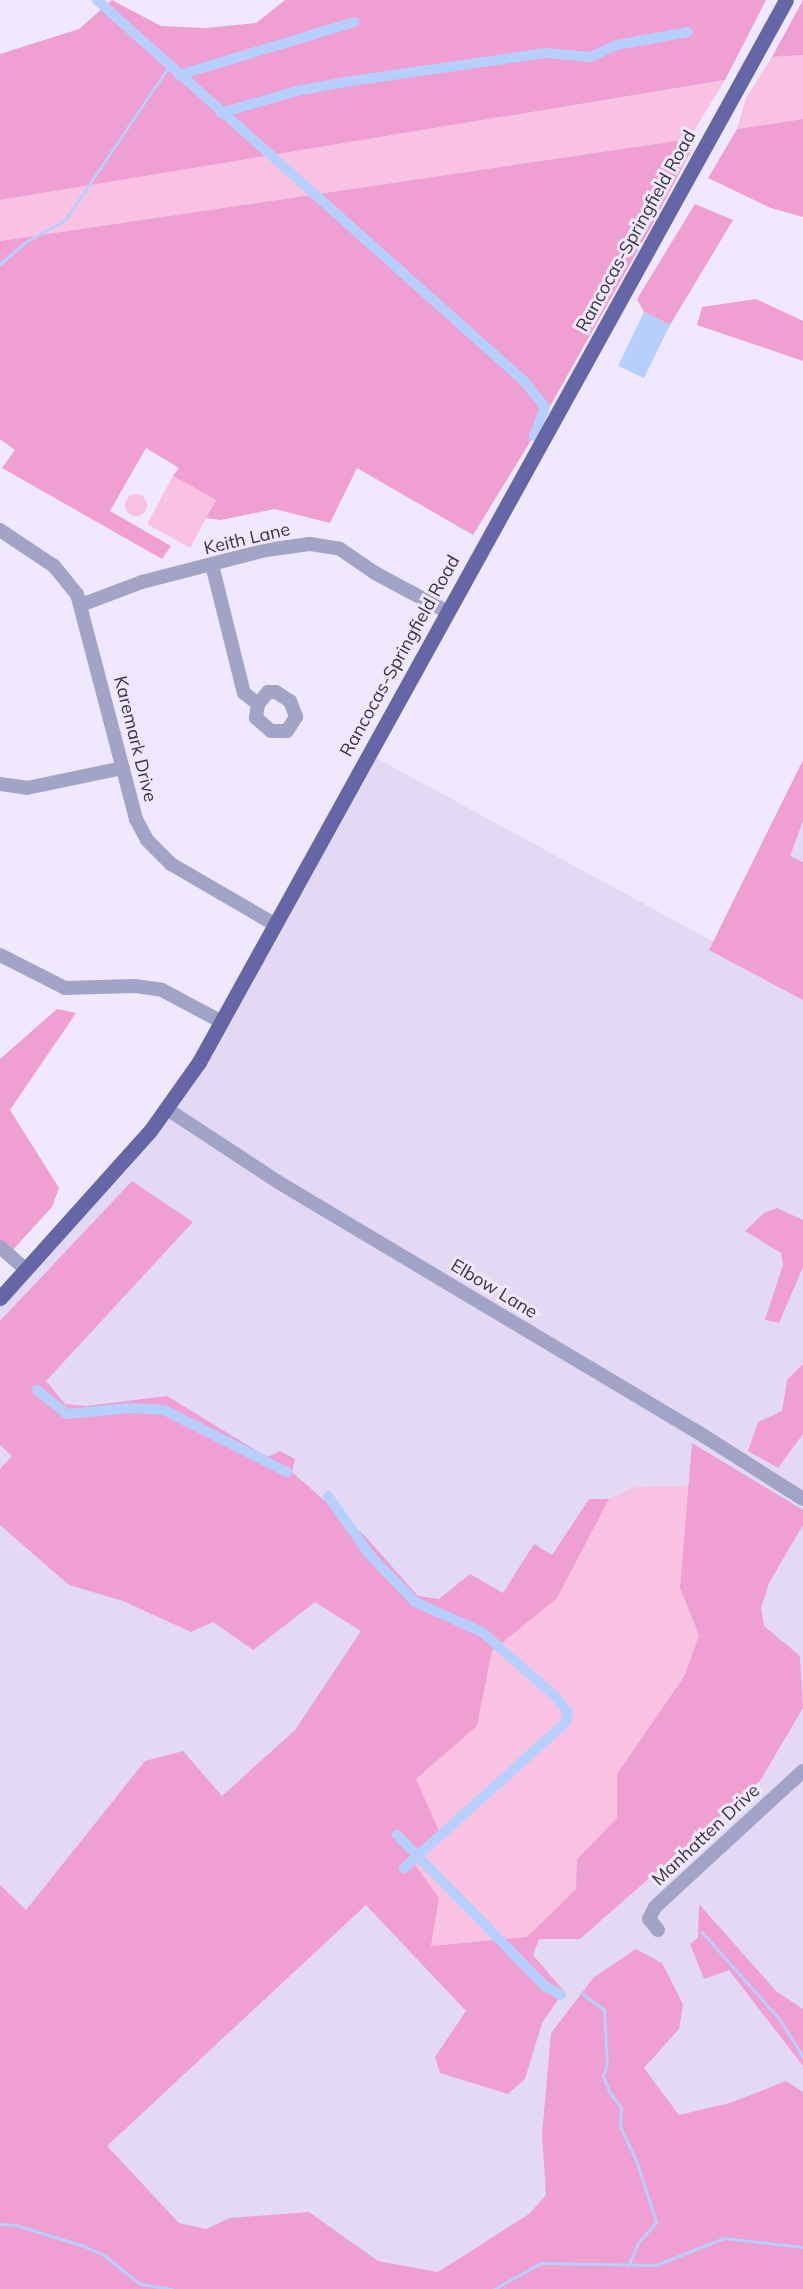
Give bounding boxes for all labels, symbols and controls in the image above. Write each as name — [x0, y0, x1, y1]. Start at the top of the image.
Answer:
street label: Rancocas-Springfield Road — [572, 127, 700, 335]
street label: Keith Lane — [202, 519, 292, 559]
street label: Rancocas-Springfield Road — [336, 552, 464, 760]
street label: Karemark Drive — [109, 674, 161, 804]
street label: Elbow Lane — [447, 1255, 541, 1323]
street label: Manhatten Drive — [648, 1780, 764, 1890]

